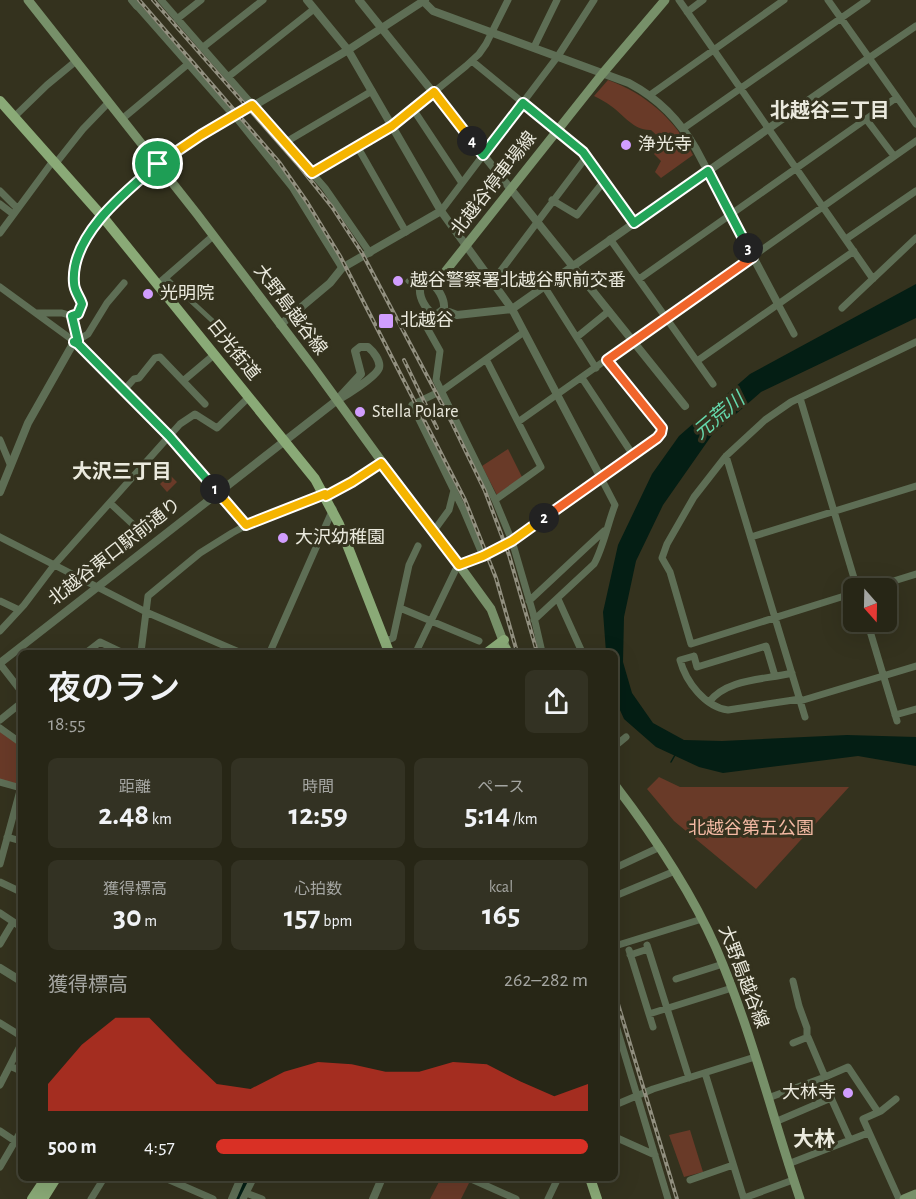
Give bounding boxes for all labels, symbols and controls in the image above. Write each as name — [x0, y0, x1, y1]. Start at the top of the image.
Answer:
district label: 北越谷三丁目 — [770, 99, 890, 121]
pin: 4 — [457, 126, 487, 156]
street label: 北越谷停車場線 — [447, 128, 540, 239]
text: 4 — [468, 133, 476, 149]
place label: 浄光寺 — [638, 135, 692, 154]
pin — [132, 138, 183, 189]
marker: 浄光寺 — [619, 138, 633, 152]
icon: arrive — [141, 147, 174, 180]
pin: 3 — [733, 233, 763, 263]
text: 3 — [745, 240, 751, 256]
street label: 大野島越谷線 — [250, 260, 331, 359]
place label: 越谷警察署北越谷駅前交番 — [410, 270, 626, 290]
marker: 越谷警察署北越谷駅前交番 — [391, 274, 405, 288]
place label: 光明院 — [160, 284, 214, 303]
marker: 光明院 — [141, 287, 155, 301]
place label: 北越谷 — [400, 310, 454, 330]
marker: 北越谷 — [377, 312, 395, 330]
street label: 日光街道 — [203, 315, 264, 384]
water label: 元荒川 — [689, 387, 750, 443]
place label: Stella Polare — [372, 403, 459, 421]
marker: Stella Polare — [353, 405, 367, 419]
district label: 大沢三丁目 — [72, 461, 172, 482]
pin: 1 — [200, 474, 230, 504]
text: 1 — [212, 481, 218, 497]
street label: 北越谷東口駅前通り — [44, 493, 184, 609]
pin: 2 — [529, 503, 559, 533]
text: 2 — [540, 510, 548, 526]
place label: 大沢幼稚園 — [295, 527, 385, 547]
marker: 大沢幼稚園 — [276, 531, 290, 545]
north arrow — [843, 578, 897, 632]
map controls — [843, 578, 897, 632]
button: share — [525, 670, 588, 733]
text: 夜のラン — [48, 673, 180, 706]
text: 18:55 — [48, 714, 86, 734]
text: 距離 — [119, 779, 151, 795]
text: 時間 — [302, 779, 334, 795]
text: ペース — [477, 779, 525, 795]
text: 2.48 — [98, 800, 149, 830]
text: 12:59 — [288, 800, 348, 830]
text: 5:14 — [464, 800, 510, 830]
text: km — [149, 811, 172, 827]
text: /km — [510, 811, 538, 827]
park label: 北越谷第五公園 — [688, 818, 814, 838]
text: kcal — [489, 879, 513, 895]
text: 獲得標高 — [103, 881, 167, 897]
text: 心拍数 — [294, 881, 342, 897]
text: 165 — [482, 900, 520, 930]
text: 30 — [113, 902, 142, 932]
text: 157 — [284, 902, 321, 932]
text: m — [142, 913, 157, 929]
text: bpm — [321, 913, 352, 929]
street label: 大野島越谷線 — [715, 923, 773, 1031]
text: 262–282 m — [504, 970, 588, 990]
text: 獲得標高 — [48, 975, 128, 995]
place label: 大林寺 — [782, 1083, 836, 1102]
marker: 大林寺 — [841, 1086, 855, 1100]
district label: 大林 — [793, 1128, 835, 1150]
text: 500 m — [48, 1137, 97, 1157]
text: 4:57 — [144, 1137, 175, 1157]

